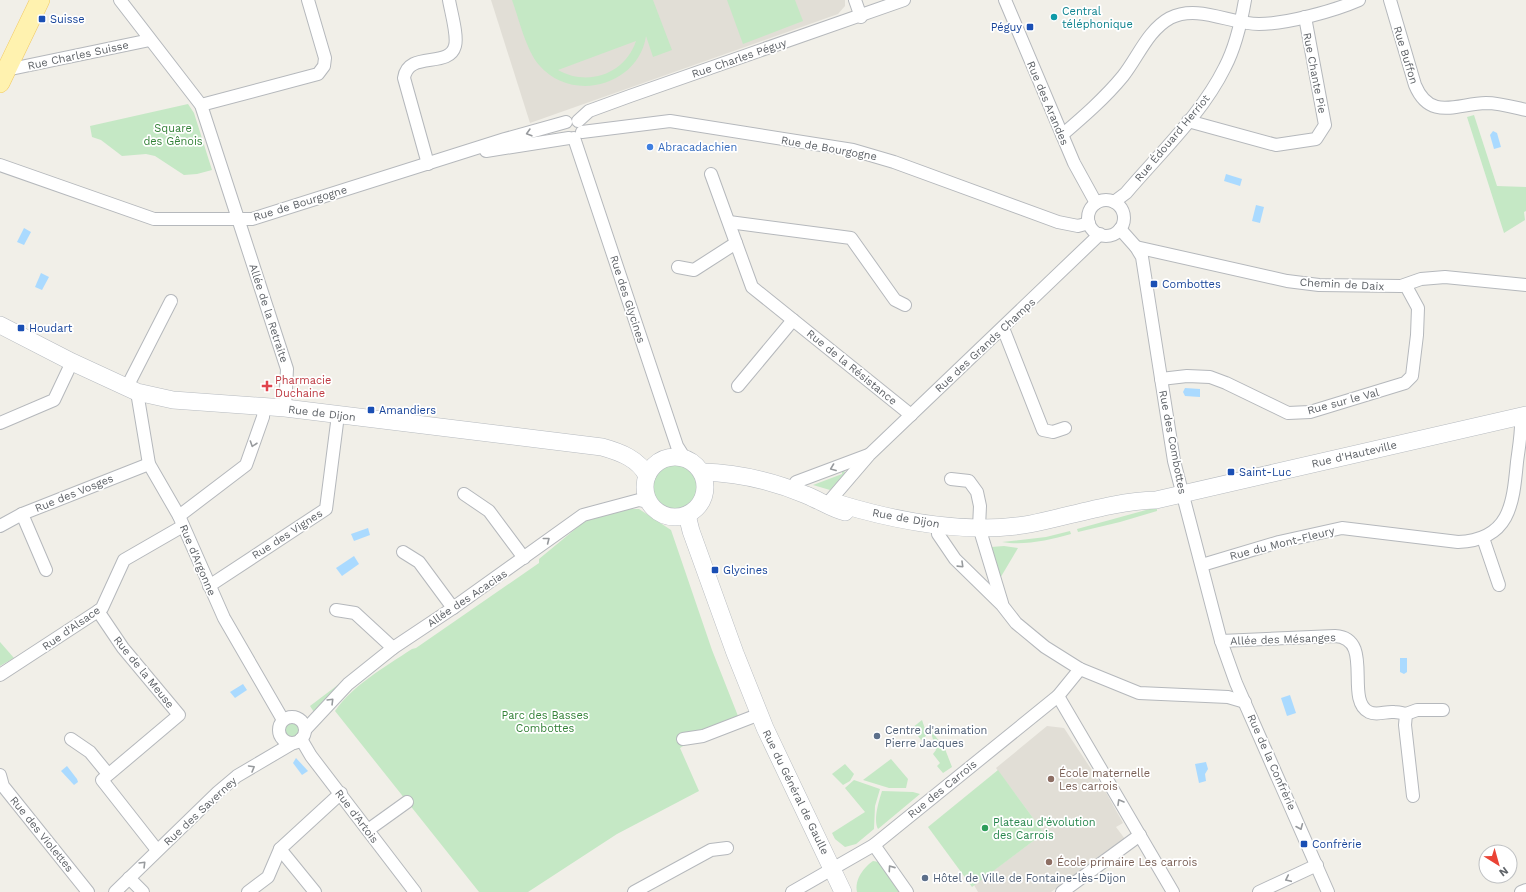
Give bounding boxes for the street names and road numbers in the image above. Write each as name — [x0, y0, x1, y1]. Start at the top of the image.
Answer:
street label: Rue Buffon — [1391, 25, 1421, 86]
street label: Rue Chante Pie — [1300, 32, 1329, 115]
street label: Rue Charles Péguy — [690, 36, 789, 81]
street label: Rue Charles Suisse — [26, 38, 130, 73]
street label: Rue des Arandes — [1024, 59, 1071, 147]
street label: Rue Édouard Herriot — [1131, 91, 1213, 185]
street label: Rue de Bourgogne — [780, 134, 878, 163]
street label: Rue de Bourgogne — [252, 183, 349, 224]
street label: Rue des Glycines — [607, 254, 648, 345]
street label: Allée de la Retraite — [246, 262, 291, 364]
street label: Chemin de Daix — [1299, 276, 1385, 293]
street label: Rue des Grands Champs — [932, 295, 1038, 395]
street label: Rue de la Résistance — [804, 327, 899, 408]
street label: Rue sur le Val — [1306, 385, 1381, 417]
street label: Rue des Combottes — [1156, 389, 1189, 495]
street label: Rue de Dijon — [287, 403, 357, 424]
street label: Rue d'Hauteville — [1310, 438, 1398, 471]
street label: Rue des Vosges — [33, 472, 116, 515]
street label: Rue de Dijon — [871, 506, 941, 531]
street label: Rue des Vignes — [250, 507, 325, 562]
street label: Rue d'Argonne — [177, 523, 218, 598]
street label: Rue du Mont-Fleury — [1228, 524, 1336, 563]
street label: Allée des Acacias — [425, 567, 510, 630]
street label: Rue d'Alsace — [40, 604, 103, 653]
street label: Allée des Mésanges — [1230, 631, 1336, 648]
street label: Rue de la Meuse — [111, 634, 177, 711]
street label: Rue de la Confrèrie — [1244, 712, 1299, 812]
street label: Rue du Général de Gaulle — [760, 728, 831, 857]
street label: Rue des Carrois — [905, 758, 980, 821]
street label: Rue des Saverney — [161, 774, 240, 849]
street label: Rue d'Artois — [332, 787, 381, 846]
street label: Rue des Violettes — [7, 794, 76, 875]

